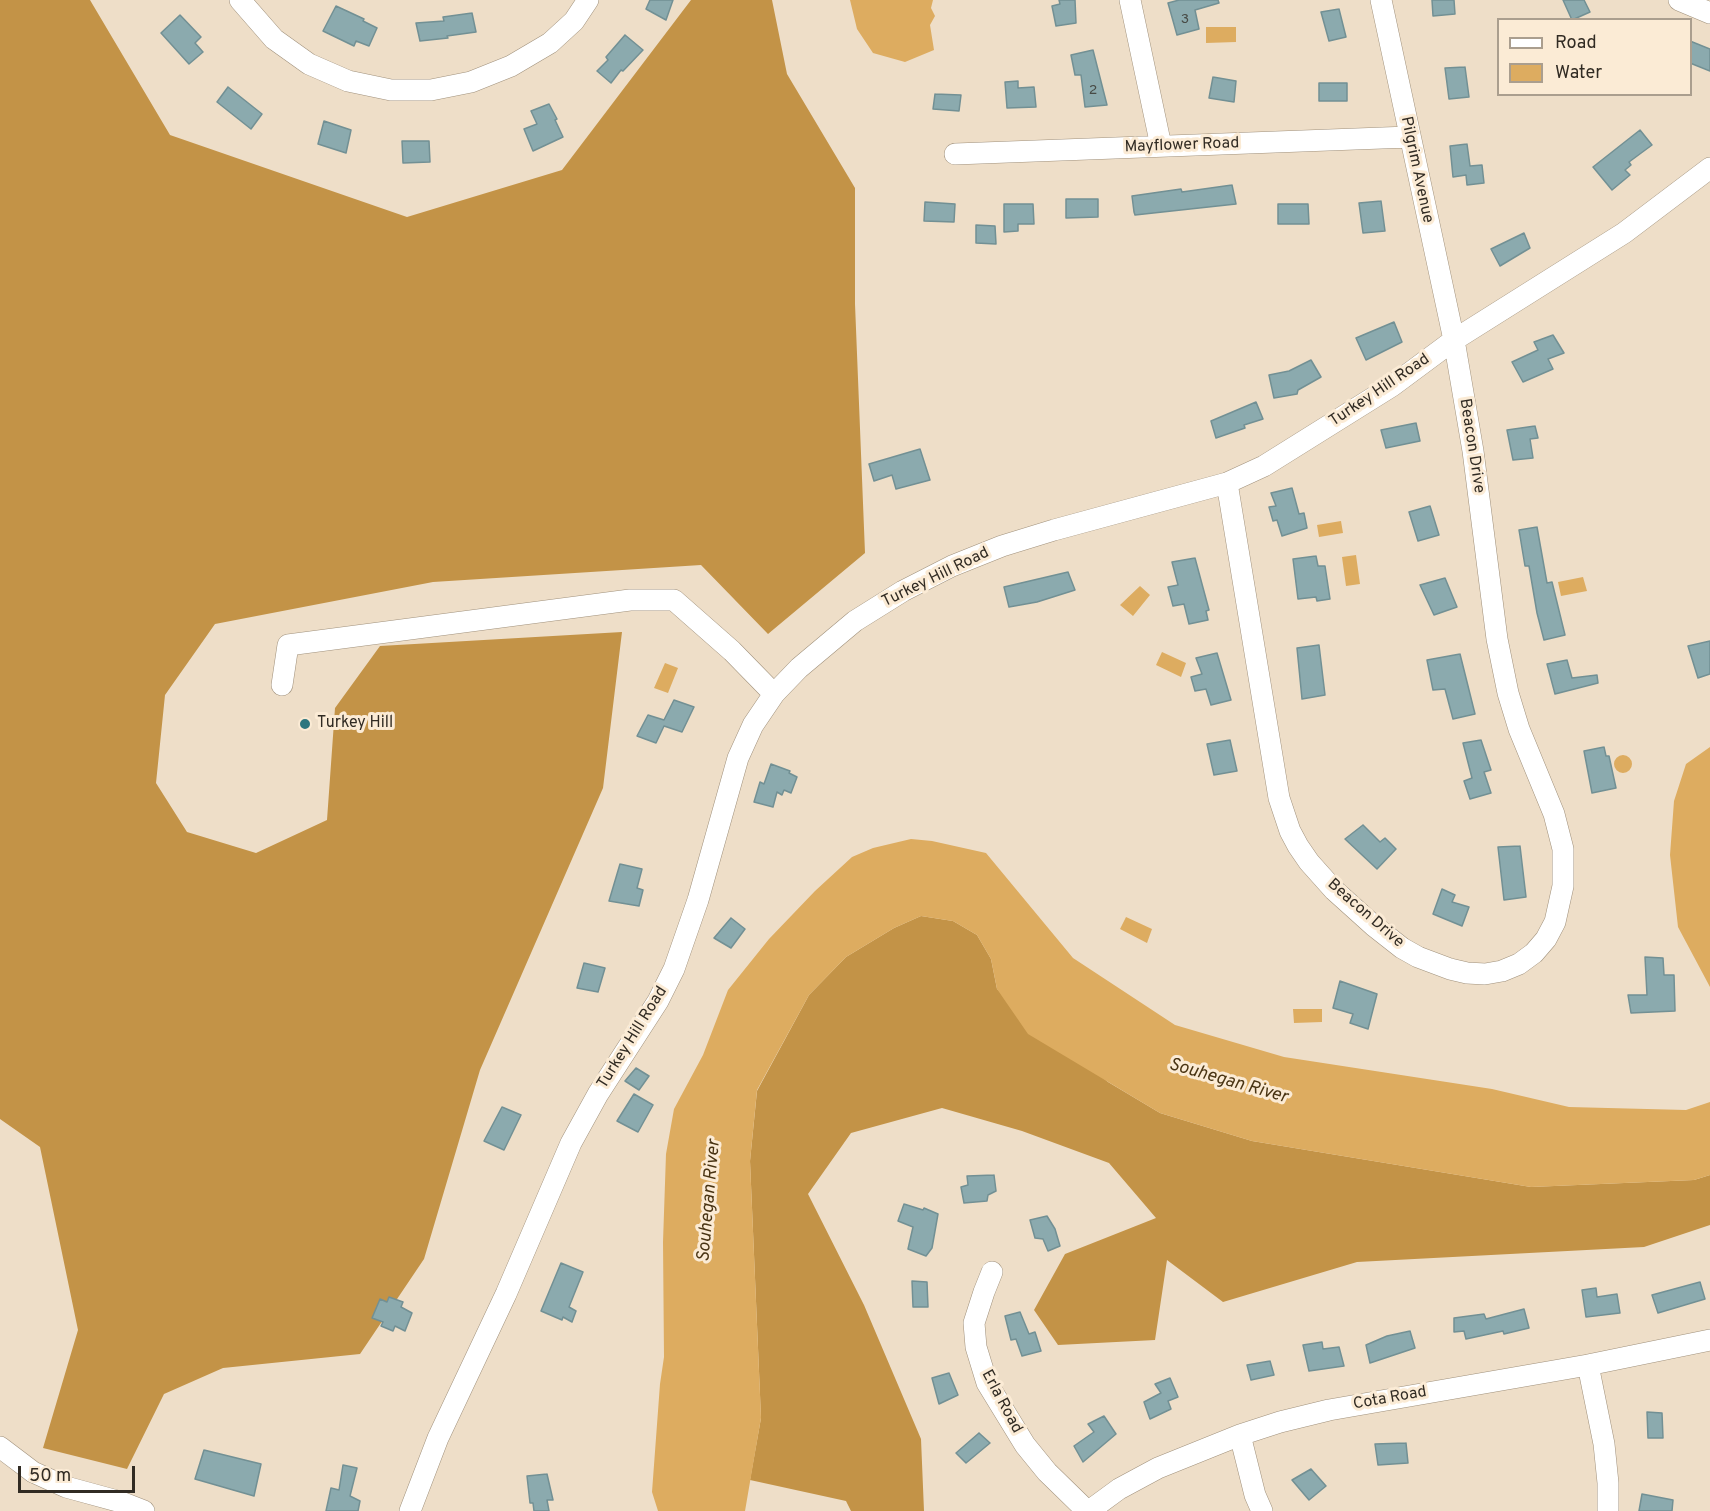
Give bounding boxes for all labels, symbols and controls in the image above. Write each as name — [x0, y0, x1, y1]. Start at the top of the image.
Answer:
house number: 3 — [1181, 12, 1189, 28]
legend — [1497, 18, 1692, 96]
text: Road — [1555, 32, 1597, 55]
text: Water — [1555, 62, 1602, 85]
house number: 2 — [1089, 83, 1097, 99]
street label: Pilgrim Avenue — [1395, 115, 1437, 225]
street label: Mayflower Road — [1124, 134, 1240, 158]
street label: Turkey Hill Road — [1326, 350, 1434, 432]
street label: Beacon Drive — [1454, 397, 1488, 495]
street label: Turkey Hill Road — [879, 544, 993, 612]
place label: Turkey Hill — [317, 714, 393, 734]
marker: Turkey Hill — [298, 717, 312, 731]
street label: Beacon Drive — [1323, 875, 1407, 953]
street label: Turkey Hill Road — [594, 983, 672, 1093]
water label: Souhegan River — [1166, 1055, 1290, 1109]
water label: Souhegan River — [694, 1139, 726, 1263]
street label: Erla Road — [976, 1367, 1026, 1437]
street label: Cota Road — [1352, 1383, 1428, 1415]
scale bar — [21, 1454, 138, 1492]
text: 50 m — [29, 1465, 71, 1488]

